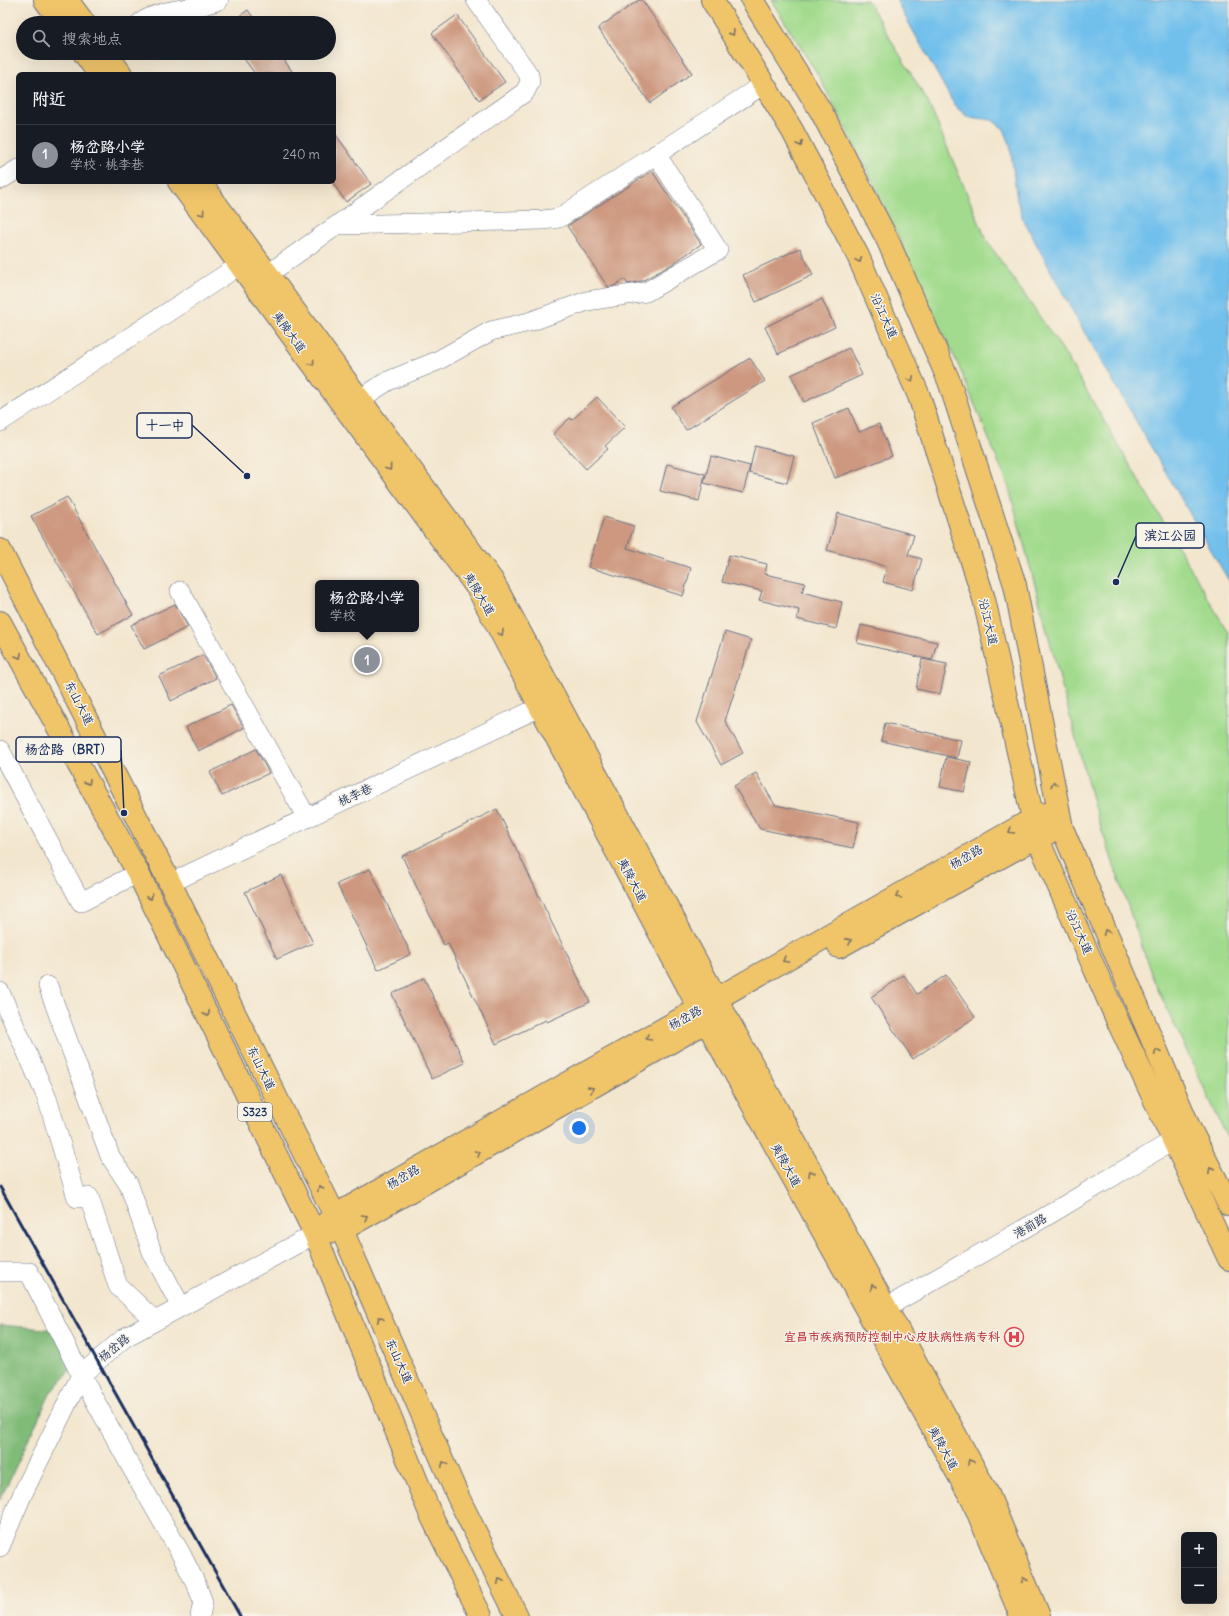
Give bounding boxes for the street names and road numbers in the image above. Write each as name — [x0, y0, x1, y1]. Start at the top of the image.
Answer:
street label: 沿江大道 — [868, 291, 901, 341]
street label: 夷陵大道 — [269, 308, 310, 356]
street label: 夷陵大道 — [461, 569, 498, 618]
street label: 沿江大道 — [976, 597, 1001, 647]
street label: 东山大道 — [62, 678, 97, 728]
street label: 桃李巷 — [335, 780, 374, 809]
street label: 杨岔路 — [946, 841, 985, 872]
street label: 夷陵大道 — [615, 855, 650, 904]
street label: 沿江大道 — [1063, 907, 1096, 957]
street label: 杨岔路 — [665, 1002, 704, 1033]
street label: 东山大道 — [244, 1043, 279, 1093]
road number: S323 — [238, 1103, 272, 1121]
street label: 夷陵大道 — [768, 1140, 805, 1189]
street label: 杨岔路 — [383, 1161, 422, 1192]
street label: 港前路 — [1010, 1210, 1049, 1241]
street label: 杨岔路 — [95, 1330, 132, 1365]
street label: 东山大道 — [383, 1336, 416, 1386]
street label: 夷陵大道 — [925, 1423, 962, 1472]

